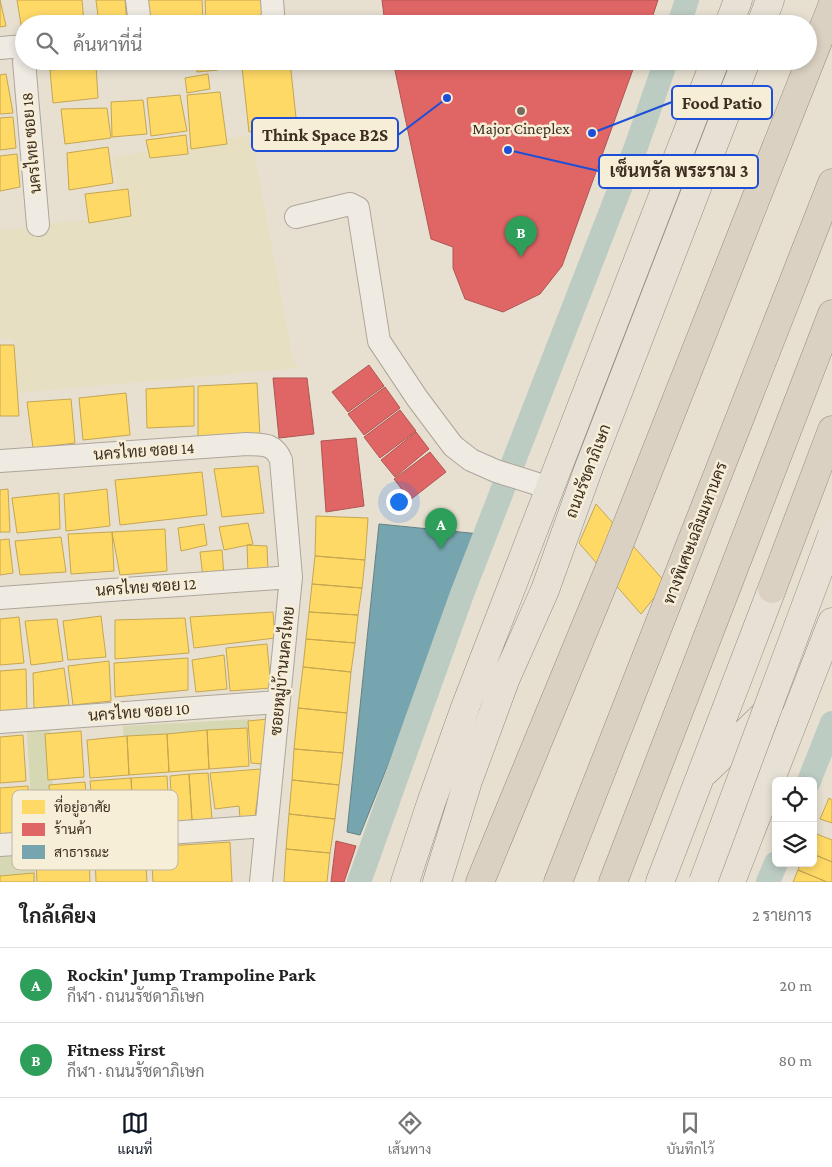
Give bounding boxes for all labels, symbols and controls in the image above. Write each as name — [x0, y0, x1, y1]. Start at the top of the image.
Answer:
search box — [15, 15, 817, 70]
icon: search — [33, 29, 61, 57]
text: ค้นหาที่นี่ — [73, 34, 142, 55]
callout: Food Patio — [672, 86, 772, 119]
street label: นครไทย ซอย 18 — [15, 92, 44, 195]
text: Food Patio — [682, 93, 762, 113]
marker: Major Cineplex — [515, 105, 527, 117]
callout: Think Space B2S — [252, 118, 398, 151]
place label: Major Cineplex — [472, 120, 570, 138]
text: Think Space B2S — [262, 125, 388, 145]
callout: เซ็นทรัล พระราม 3 — [599, 155, 758, 188]
text: เซ็นทรัล พระราม 3 — [610, 157, 748, 181]
pin: B — [505, 216, 537, 257]
street label: ถนนรัชดาภิเษก — [560, 421, 614, 520]
street label: นครไทย ซอย 14 — [93, 436, 195, 463]
street label: ทางพิเศษเฉลิมมหานคร — [659, 459, 730, 607]
your location — [386, 489, 412, 515]
pin: A — [425, 508, 457, 549]
street label: นครไทย ซอย 12 — [95, 572, 197, 599]
street label: ซอยหมู่บ้านนครไทย — [264, 605, 300, 737]
street label: นครไทย ซอย 10 — [87, 697, 191, 724]
map controls — [772, 777, 817, 867]
button: locate — [772, 777, 817, 822]
legend — [12, 790, 178, 870]
text: ที่อยู่อาศัย — [54, 795, 111, 817]
text: ร้านค้า — [54, 820, 92, 837]
button: layers — [772, 822, 817, 867]
text: สาธารณะ — [54, 844, 109, 860]
text: ใกล้เคียง — [20, 904, 96, 928]
text: 2 รายการ — [752, 907, 812, 924]
text: Rockin' Jump Trampoline Park — [67, 964, 315, 985]
text: A — [31, 977, 41, 994]
text: 20 m — [779, 977, 812, 994]
text: กีฬา · ถนนรัชดาภิเษก — [67, 988, 205, 1005]
text: Fitness First — [67, 1039, 165, 1060]
text: B — [31, 1052, 41, 1069]
text: 80 m — [778, 1052, 812, 1069]
text: กีฬา · ถนนรัชดาภิเษก — [67, 1063, 205, 1080]
tab: แผนที่ — [118, 1109, 153, 1157]
tab: เส้นทาง — [388, 1109, 431, 1157]
tab: บันทึกไว้ — [667, 1109, 714, 1157]

